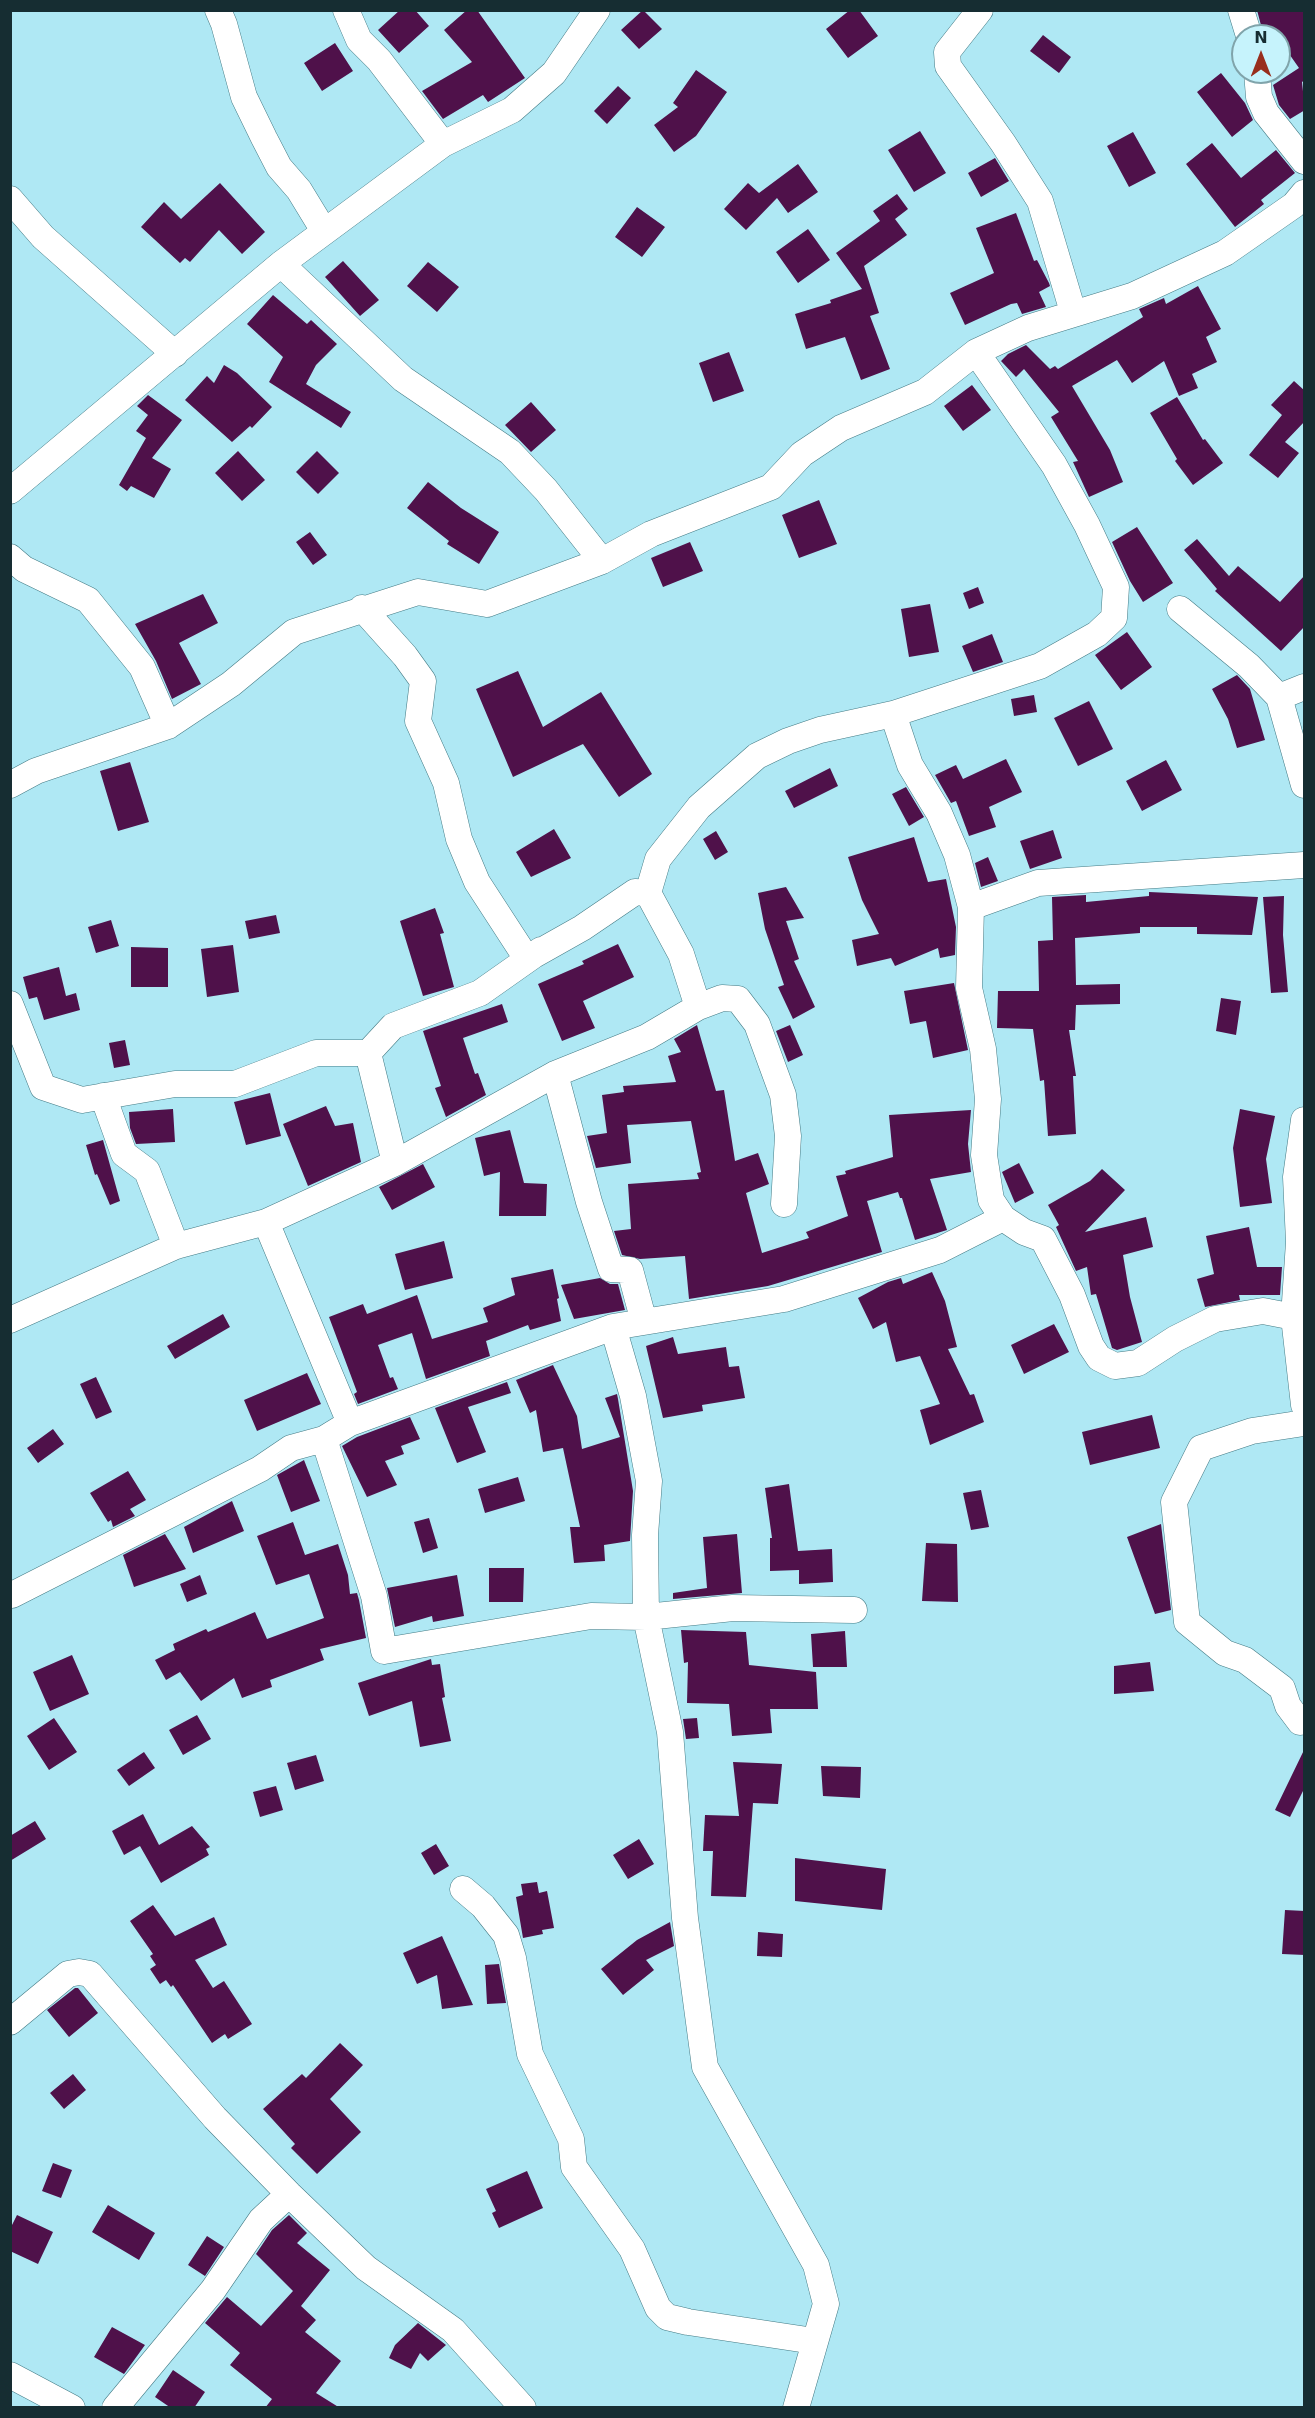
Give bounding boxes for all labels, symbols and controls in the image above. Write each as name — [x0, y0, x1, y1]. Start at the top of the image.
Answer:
north arrow — [1231, 24, 1291, 84]
text: N — [1254, 28, 1268, 47]

